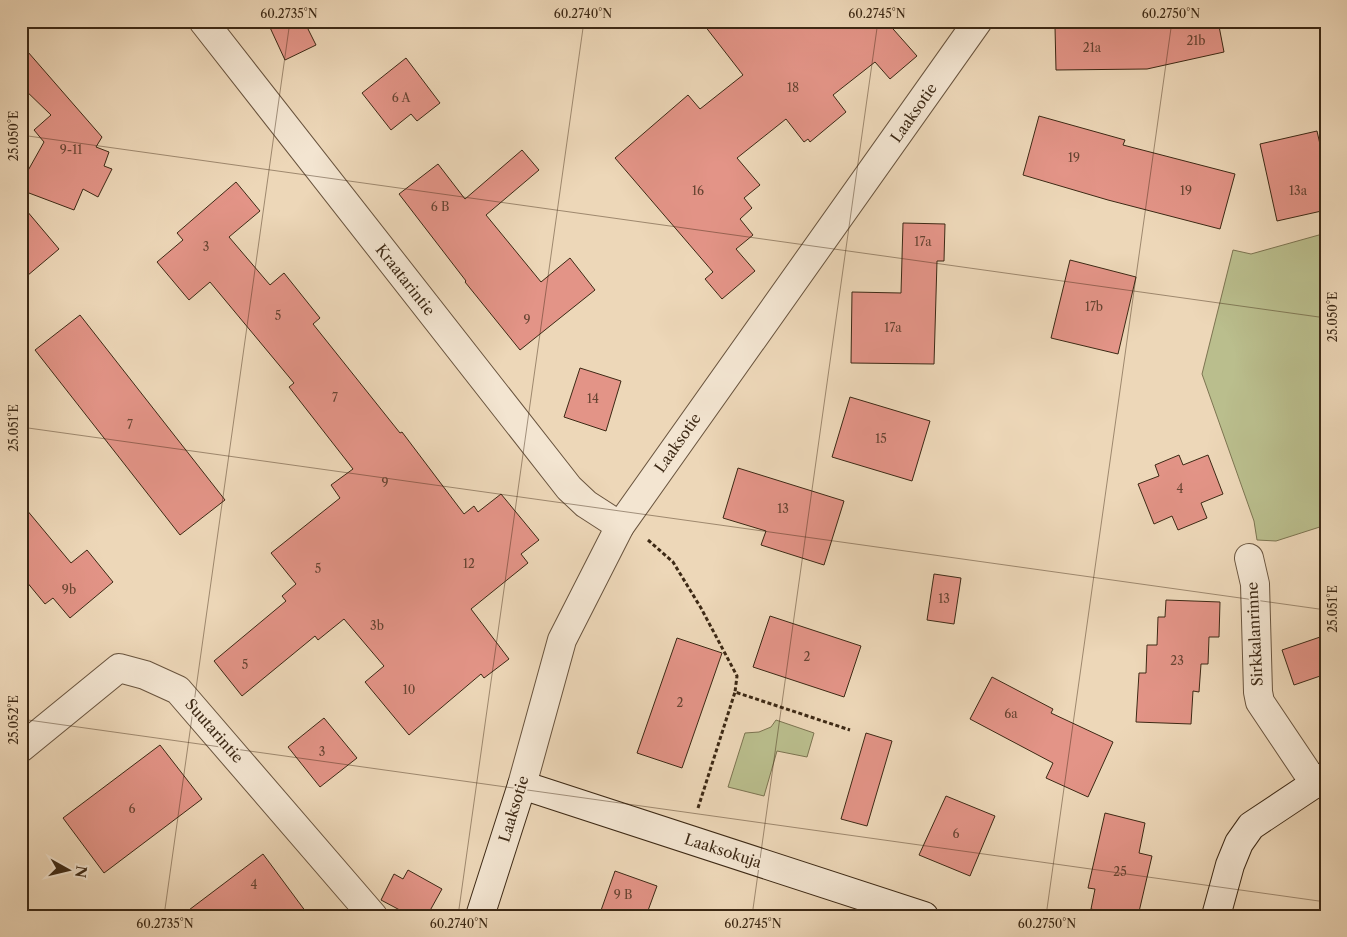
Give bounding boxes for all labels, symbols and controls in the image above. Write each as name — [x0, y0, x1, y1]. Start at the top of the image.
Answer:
text: 60.2735°N — [260, 6, 318, 21]
text: 60.2740°N — [554, 6, 612, 21]
text: 60.2745°N — [848, 6, 906, 21]
text: 60.2750°N — [1142, 6, 1200, 21]
house number: 21b — [1186, 33, 1206, 48]
house number: 21a — [1083, 40, 1102, 55]
street label: Laaksotie — [886, 79, 941, 146]
house number: 18 — [787, 80, 799, 95]
house number: 6 A — [392, 90, 411, 105]
text: 25.050°E — [6, 111, 21, 161]
house number: 9-11 — [60, 142, 82, 157]
house number: 19 — [1068, 150, 1080, 165]
house number: 16 — [692, 183, 704, 198]
house number: 19 — [1180, 183, 1192, 198]
house number: 13a — [1289, 183, 1308, 198]
house number: 6 B — [431, 199, 449, 214]
house number: 17a — [914, 234, 932, 249]
house number: 3 — [203, 239, 209, 254]
street label: Kraatarintie — [372, 240, 439, 319]
text: 25.050°E — [1325, 292, 1340, 342]
house number: 17b — [1085, 299, 1103, 314]
house number: 5 — [275, 308, 281, 323]
house number: 9 — [523, 312, 531, 327]
house number: 17a — [884, 320, 902, 335]
house number: 7 — [332, 390, 338, 405]
house number: 14 — [587, 391, 599, 406]
text: 25.051°E — [6, 404, 21, 452]
street label: Laaksotie — [650, 409, 705, 476]
house number: 7 — [127, 417, 133, 432]
house number: 15 — [875, 431, 887, 446]
house number: 9 — [381, 475, 389, 490]
house number: 4 — [1177, 481, 1184, 496]
house number: 13 — [777, 501, 789, 516]
house number: 12 — [463, 556, 475, 571]
house number: 5 — [315, 561, 321, 576]
street label: Sirkkalanrinne — [1242, 581, 1267, 687]
house number: 9b — [62, 582, 76, 597]
text: 25.051°E — [1325, 585, 1340, 633]
house number: 13 — [938, 591, 950, 606]
house number: 3b — [370, 618, 384, 633]
house number: 2 — [804, 649, 811, 664]
house number: 23 — [1170, 653, 1184, 668]
house number: 5 — [242, 657, 248, 672]
house number: 10 — [403, 682, 415, 697]
text: 25.052°E — [6, 695, 21, 745]
street label: Suutarintie — [181, 695, 248, 767]
house number: 2 — [677, 695, 684, 710]
house number: 6a — [1004, 706, 1018, 721]
house number: 3 — [319, 744, 325, 759]
street label: Laaksotie — [494, 773, 533, 844]
house number: 6 — [128, 801, 136, 816]
house number: 6 — [952, 826, 960, 841]
street label: Laaksokuja — [682, 829, 764, 872]
north arrow — [42, 844, 92, 894]
house number: 25 — [1113, 864, 1127, 879]
text: N — [71, 865, 91, 879]
house number: 4 — [251, 877, 258, 892]
house number: 9 B — [614, 887, 632, 902]
text: 60.2735°N — [136, 916, 194, 931]
text: 60.2740°N — [430, 916, 488, 931]
text: 60.2745°N — [724, 916, 782, 931]
text: 60.2750°N — [1018, 916, 1076, 931]

